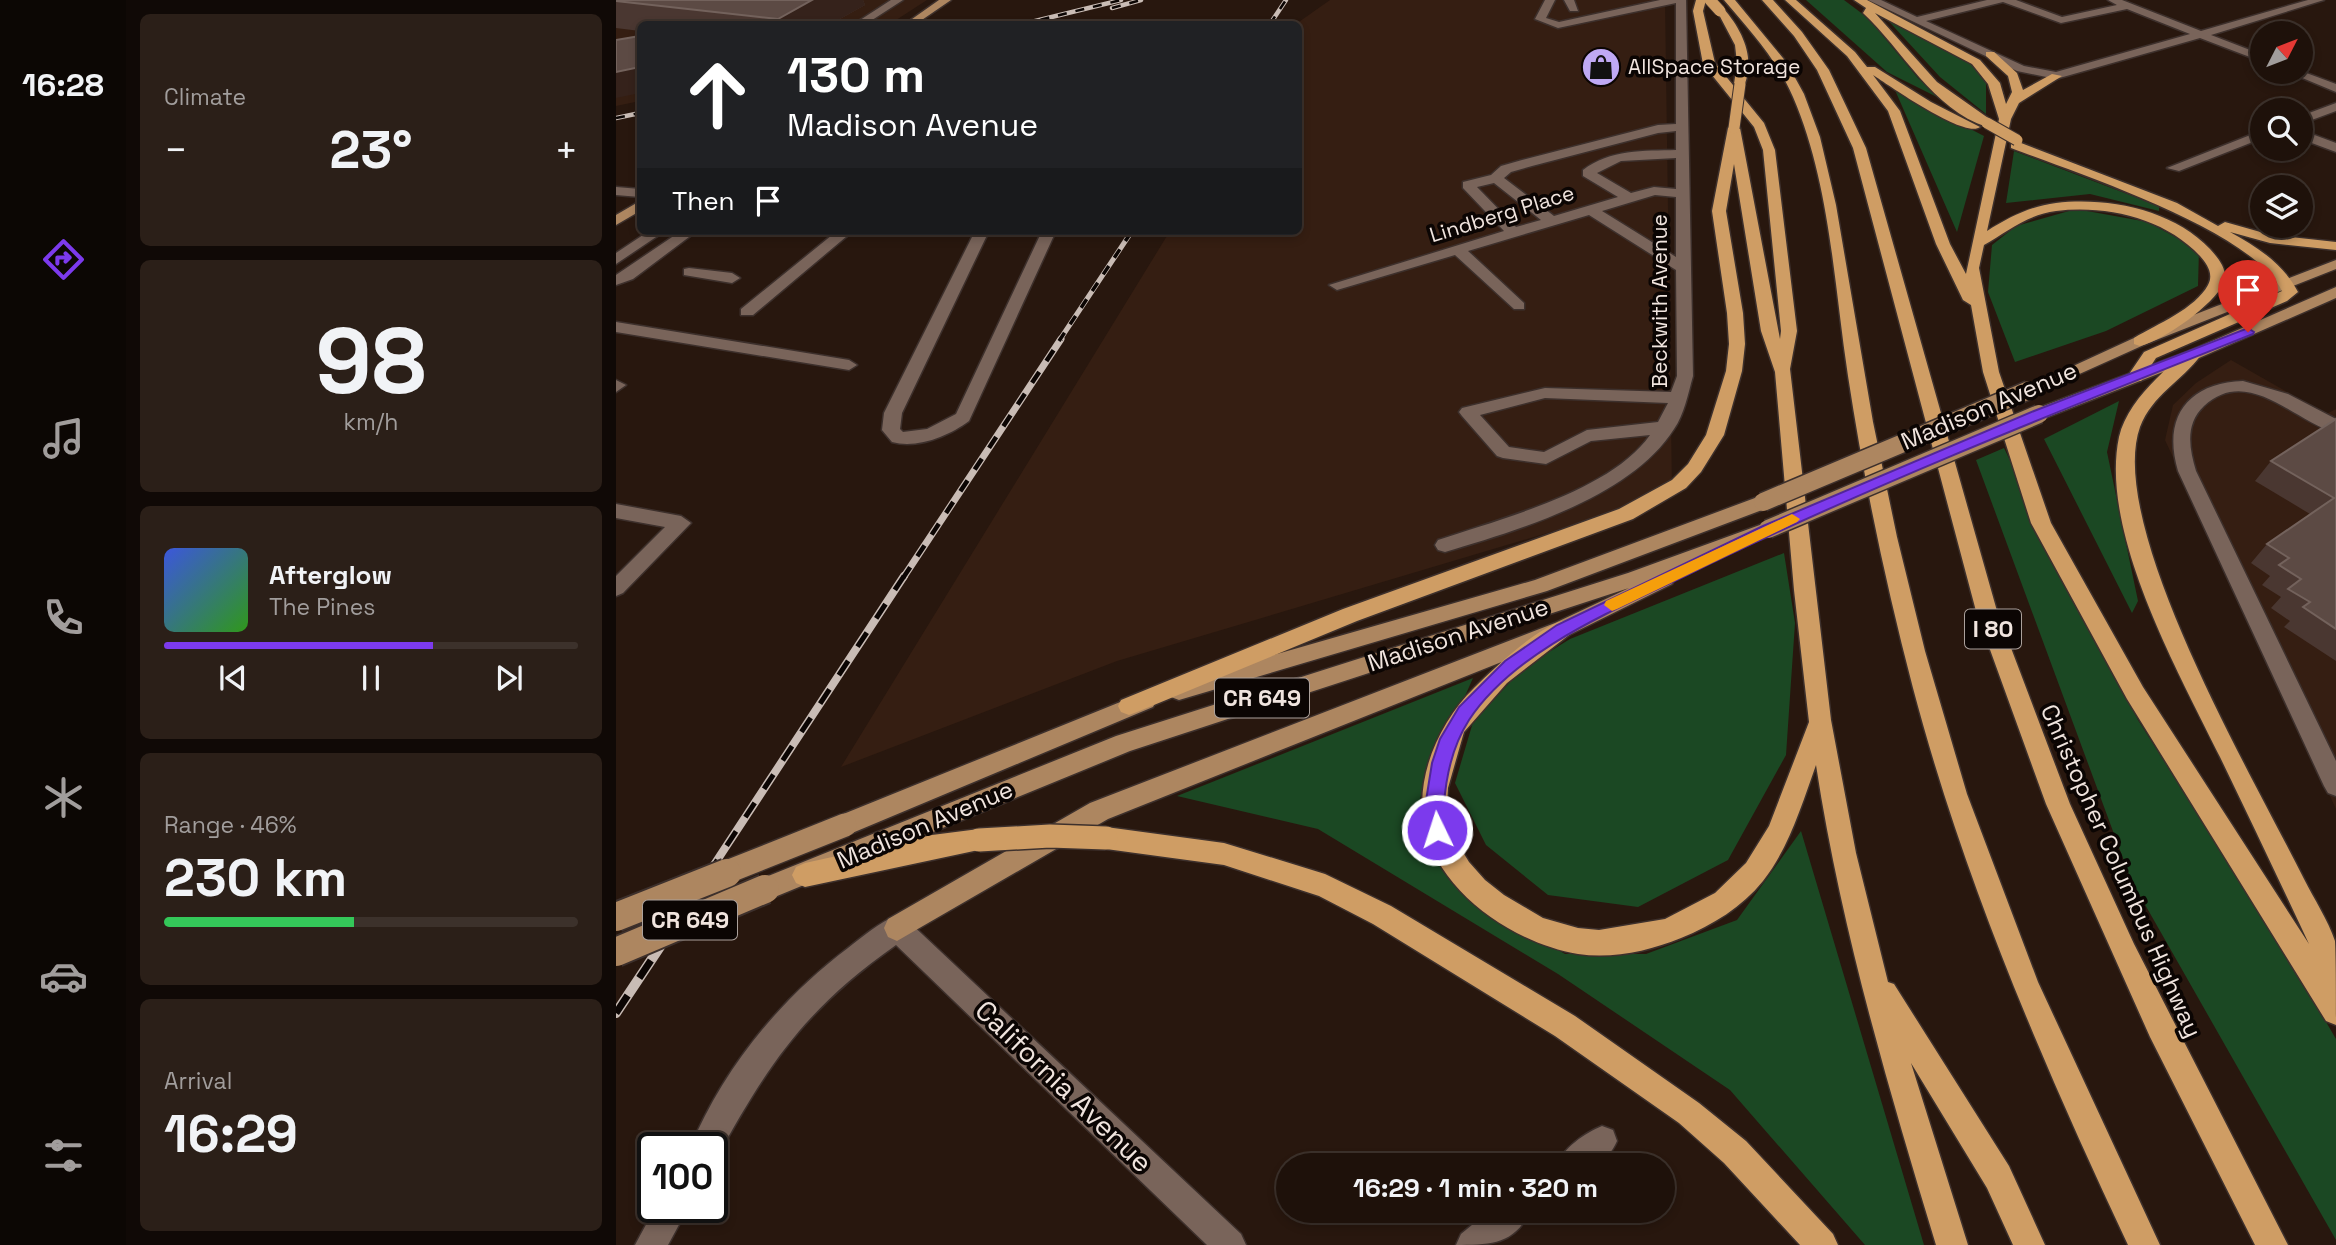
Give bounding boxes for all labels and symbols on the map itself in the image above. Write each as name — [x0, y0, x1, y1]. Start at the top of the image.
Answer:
north arrow — [2250, 21, 2314, 84]
shop icon: AllSpace Storage — [1580, 46, 1622, 88]
place label: AllSpace Storage — [1628, 53, 1800, 80]
street label: Lindberg Place — [1426, 179, 1577, 248]
street label: Beckwith Avenue — [1646, 214, 1673, 388]
pin — [2218, 260, 2278, 332]
street label: Madison Avenue — [1896, 354, 2082, 457]
street label: Madison Avenue — [1363, 591, 1552, 678]
road number: I 80 — [1965, 610, 2021, 649]
road number: CR 649 — [1215, 678, 1309, 718]
street label: Christopher Columbus Highway — [2034, 699, 2209, 1042]
street label: Madison Avenue — [832, 773, 1018, 876]
position arrow — [1400, 793, 1474, 867]
road number: CR 649 — [643, 900, 737, 939]
street label: California Avenue — [968, 992, 1160, 1180]
speed limit sign: 100 — [637, 1132, 728, 1223]

